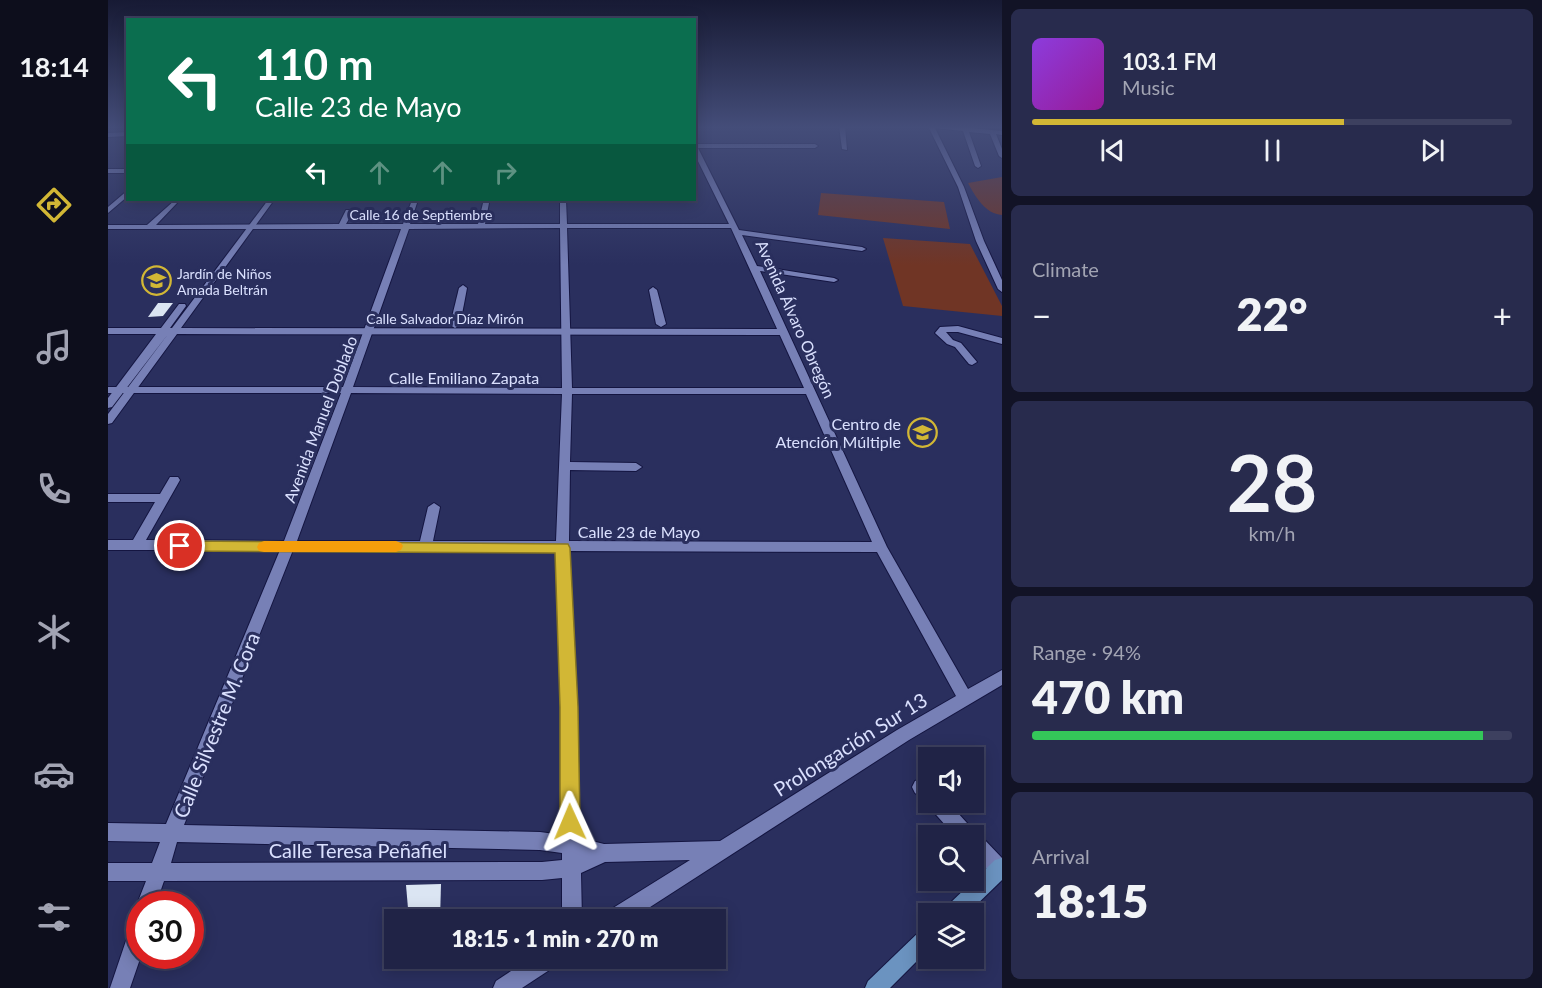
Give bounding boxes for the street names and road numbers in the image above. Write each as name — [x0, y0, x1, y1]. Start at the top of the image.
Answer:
street label: Calle 16 de Septiembre — [350, 206, 492, 223]
street label: Avenida Álvaro Obregón — [753, 237, 839, 401]
street label: Calle Salvador Díaz Mirón — [366, 310, 524, 327]
street label: Avenida Manuel Doblado — [279, 333, 361, 505]
street label: Calle Emiliano Zapata — [389, 368, 539, 387]
street label: Calle 23 de Mayo — [578, 522, 700, 541]
street label: Calle Silvestre M. Cora — [168, 629, 264, 821]
street label: Prolongación Sur 13 — [769, 687, 931, 801]
street label: Calle Teresa Peñafiel — [269, 838, 447, 862]

